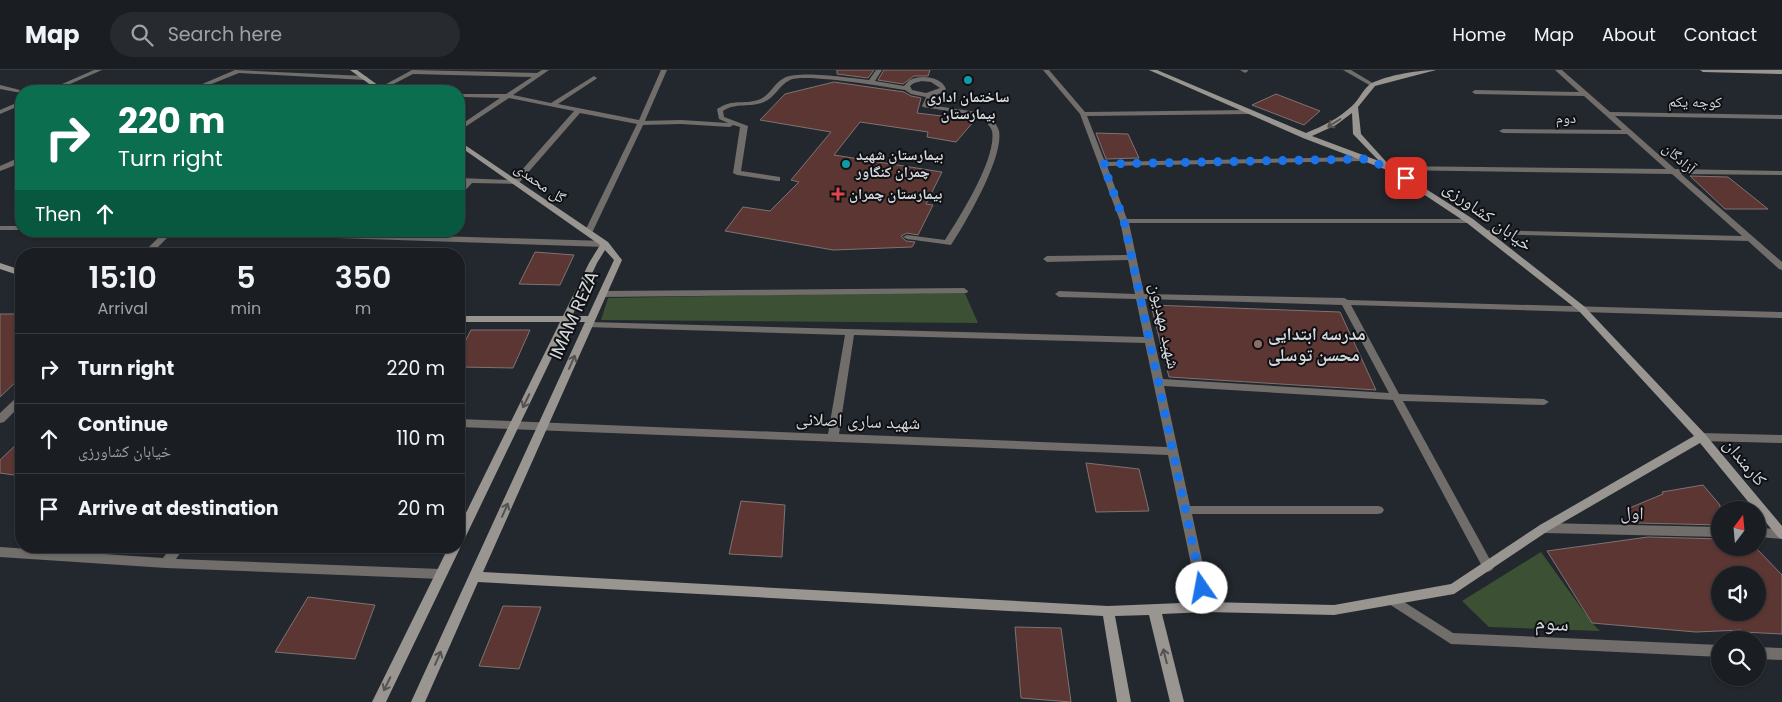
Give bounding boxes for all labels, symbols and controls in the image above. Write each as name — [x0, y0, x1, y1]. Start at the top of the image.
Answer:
search box — [110, 12, 460, 57]
text: Map — [25, 18, 80, 51]
icon: search — [128, 21, 156, 49]
text: Search here — [168, 21, 282, 48]
text: Home — [1452, 22, 1506, 47]
text: Map — [1534, 22, 1574, 47]
text: About — [1602, 22, 1656, 47]
text: Contact — [1684, 22, 1757, 47]
marker: ساختمان اداری بیمارستان — [962, 74, 974, 86]
place label: ساختمان اداری بیمارستان — [927, 86, 1009, 124]
street label: کوچه یکم — [1668, 91, 1722, 112]
text: 220 m — [118, 96, 225, 145]
icon: right — [35, 105, 100, 170]
street label: دوم — [1556, 107, 1576, 128]
one-way arrow — [1327, 118, 1341, 128]
street label: آزادگان — [1658, 137, 1701, 179]
text: Turn right — [118, 143, 223, 174]
place label: بیمارستان شهید چمران کنگاور — [855, 144, 943, 182]
street label: گل محمدی — [510, 157, 571, 208]
pin — [1385, 157, 1427, 199]
marker: بیمارستان شهید چمران کنگاور — [840, 158, 852, 170]
icon: arrive — [1392, 164, 1420, 192]
street label: خیابان کشاورزی — [1439, 175, 1538, 256]
place label: بیمارستان چمران — [849, 183, 942, 204]
marker: بیمارستان چمران — [831, 187, 845, 201]
icon: ahead — [91, 200, 119, 228]
text: Then — [35, 201, 81, 228]
text: 15:10 — [89, 256, 157, 299]
text: 5 — [236, 256, 255, 299]
text: 350 — [335, 256, 391, 299]
street label: IMAM REZA — [543, 267, 604, 363]
street label: شهید مهدیون — [1144, 281, 1187, 371]
text: Arrival — [98, 297, 148, 320]
text: min — [230, 297, 261, 320]
text: m — [355, 297, 371, 320]
place label: مدرسه ابتدایی محسن توسلی — [1268, 321, 1366, 367]
marker: مدرسه ابتدایی محسن توسلی — [1252, 338, 1264, 350]
icon: right — [35, 355, 63, 383]
text: Turn right — [78, 355, 174, 382]
text: 220 m — [387, 355, 445, 382]
one-way arrow — [568, 355, 578, 370]
one-way arrow — [520, 393, 530, 408]
street label: شهید ساری اصلانی — [795, 406, 921, 435]
text: Continue — [78, 411, 168, 438]
icon: ahead — [35, 425, 63, 453]
text: 110 m — [396, 425, 445, 452]
street label: کارمندان — [1718, 432, 1773, 491]
text: خیابان کشاورزی — [78, 440, 171, 463]
icon: arrive — [35, 495, 63, 523]
text: Arrive at destination — [78, 495, 279, 522]
text: 20 m — [397, 495, 445, 522]
street label: اول — [1620, 500, 1644, 525]
north arrow — [1711, 501, 1766, 556]
map controls — [1711, 501, 1766, 686]
one-way arrow — [501, 503, 511, 518]
position arrow — [1175, 561, 1227, 613]
button: sound — [1711, 566, 1766, 621]
street label: سوم — [1534, 607, 1570, 638]
button: search — [1711, 631, 1766, 686]
one-way arrow — [1160, 648, 1169, 664]
one-way arrow — [434, 651, 444, 666]
one-way arrow — [382, 677, 392, 692]

